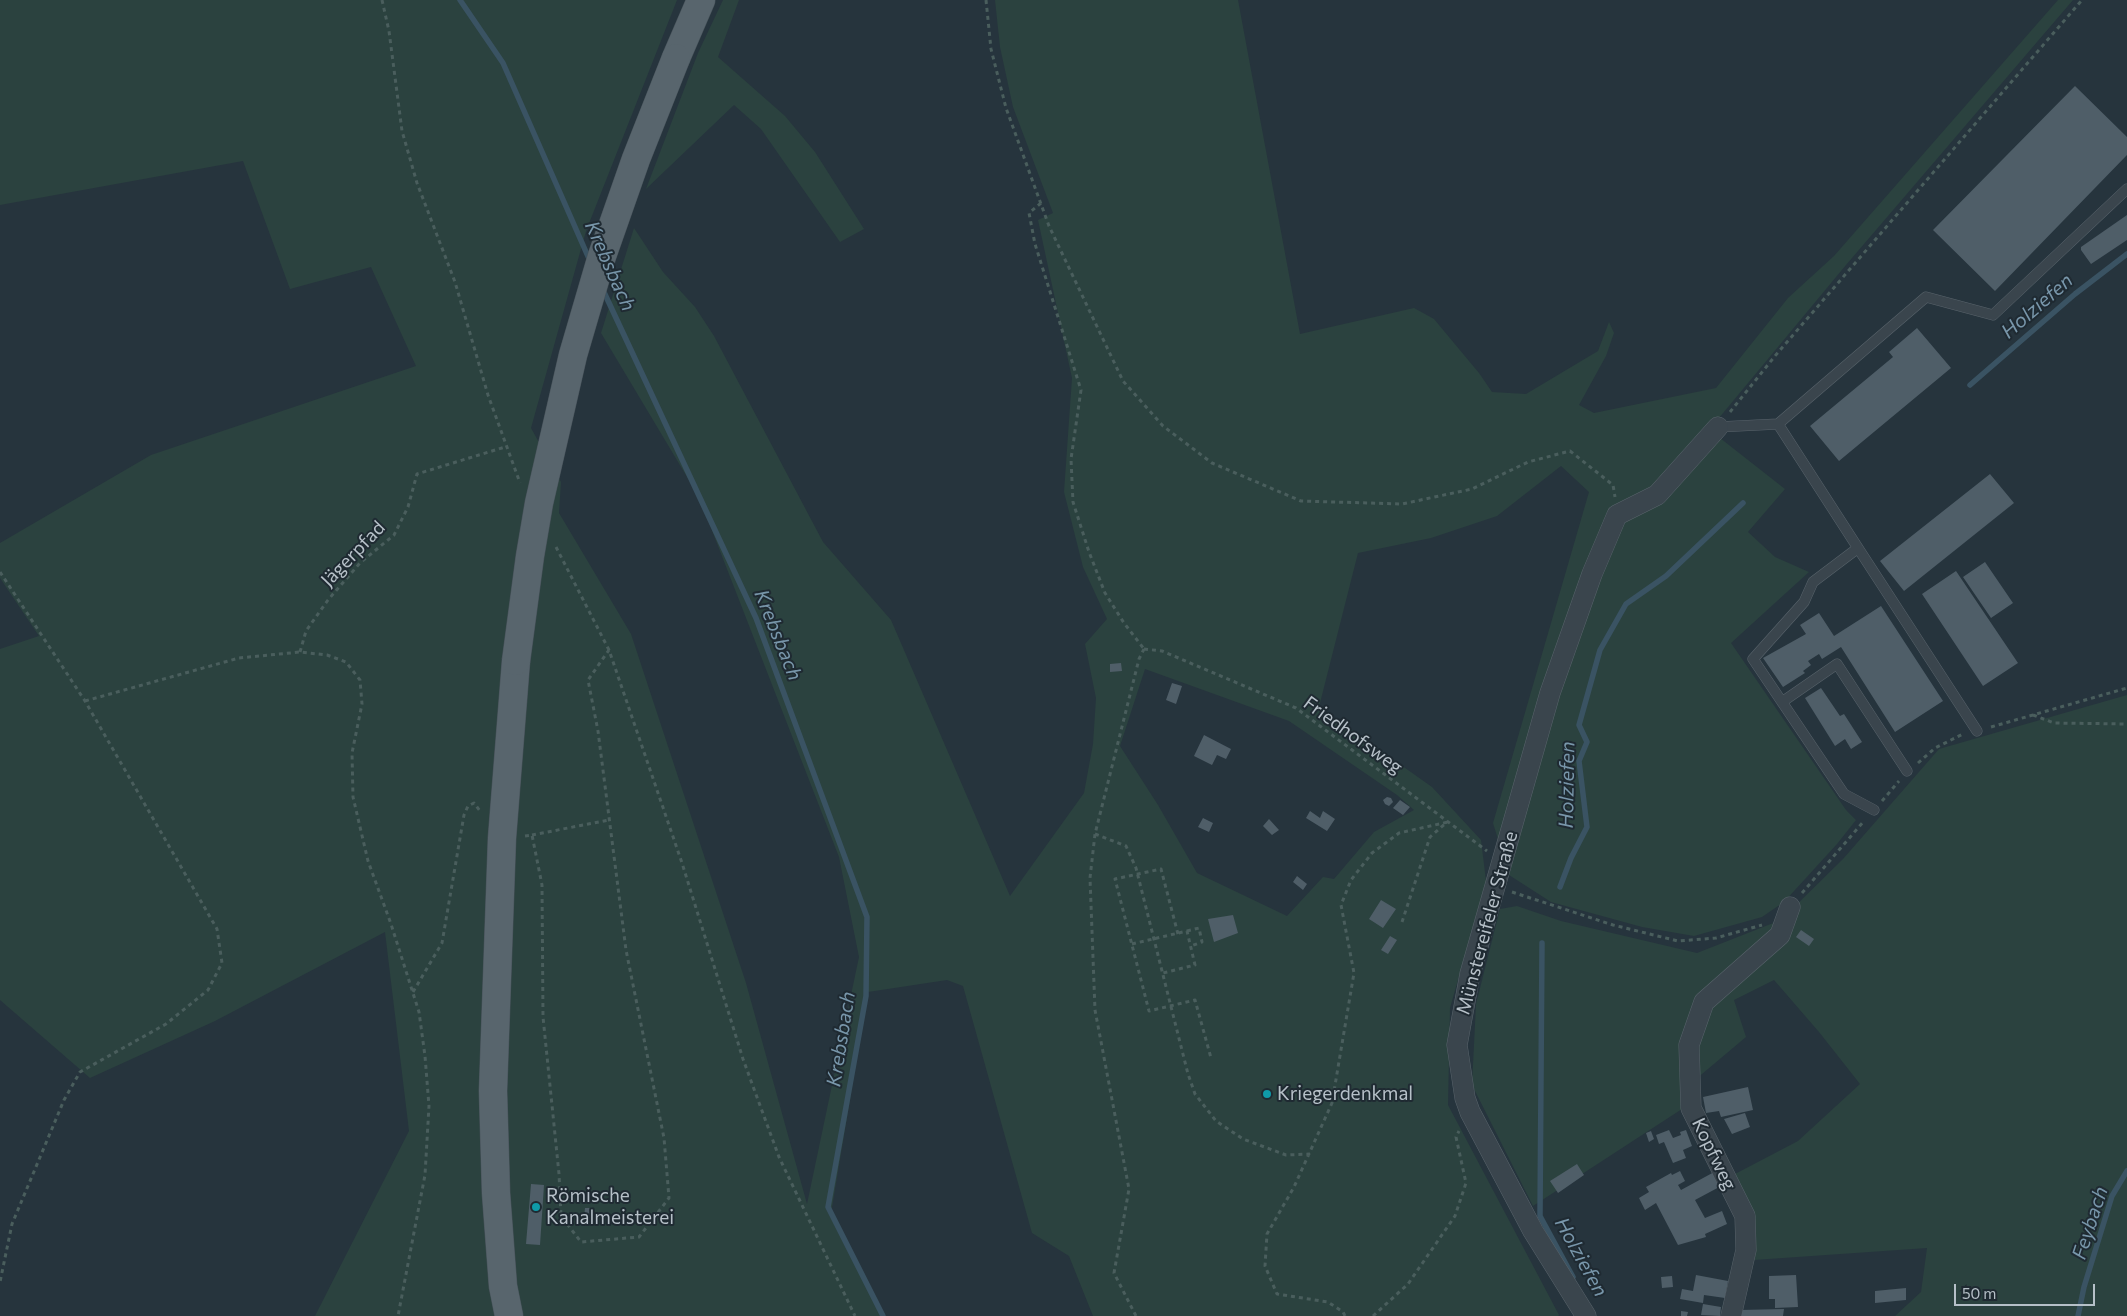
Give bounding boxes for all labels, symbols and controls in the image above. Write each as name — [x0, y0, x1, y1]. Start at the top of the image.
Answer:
water label: Krebsbach — [580, 217, 640, 315]
water label: Holziefen — [1996, 268, 2078, 344]
street label: Jägerpfad — [316, 516, 390, 592]
water label: Krebsbach — [749, 586, 807, 684]
street label: Friedhofsweg — [1299, 691, 1407, 779]
water label: Holziefen — [1554, 741, 1580, 829]
street label: Münstereifeler Straße — [1452, 829, 1522, 1017]
water label: Krebsbach — [822, 990, 860, 1088]
place label: Kriegerdenkmal — [1277, 1083, 1413, 1105]
marker: Kriegerdenkmal — [1261, 1088, 1273, 1100]
street label: Kopfweg — [1687, 1114, 1741, 1194]
water label: Feybach — [2067, 1183, 2113, 1263]
place label: Römische Kanalmeisterei — [546, 1185, 674, 1229]
marker: Römische Kanalmeisterei — [530, 1201, 542, 1213]
water label: Holziefen — [1549, 1213, 1613, 1301]
scale bar — [1957, 1274, 2098, 1306]
text: 50 m — [1962, 1284, 1996, 1302]

